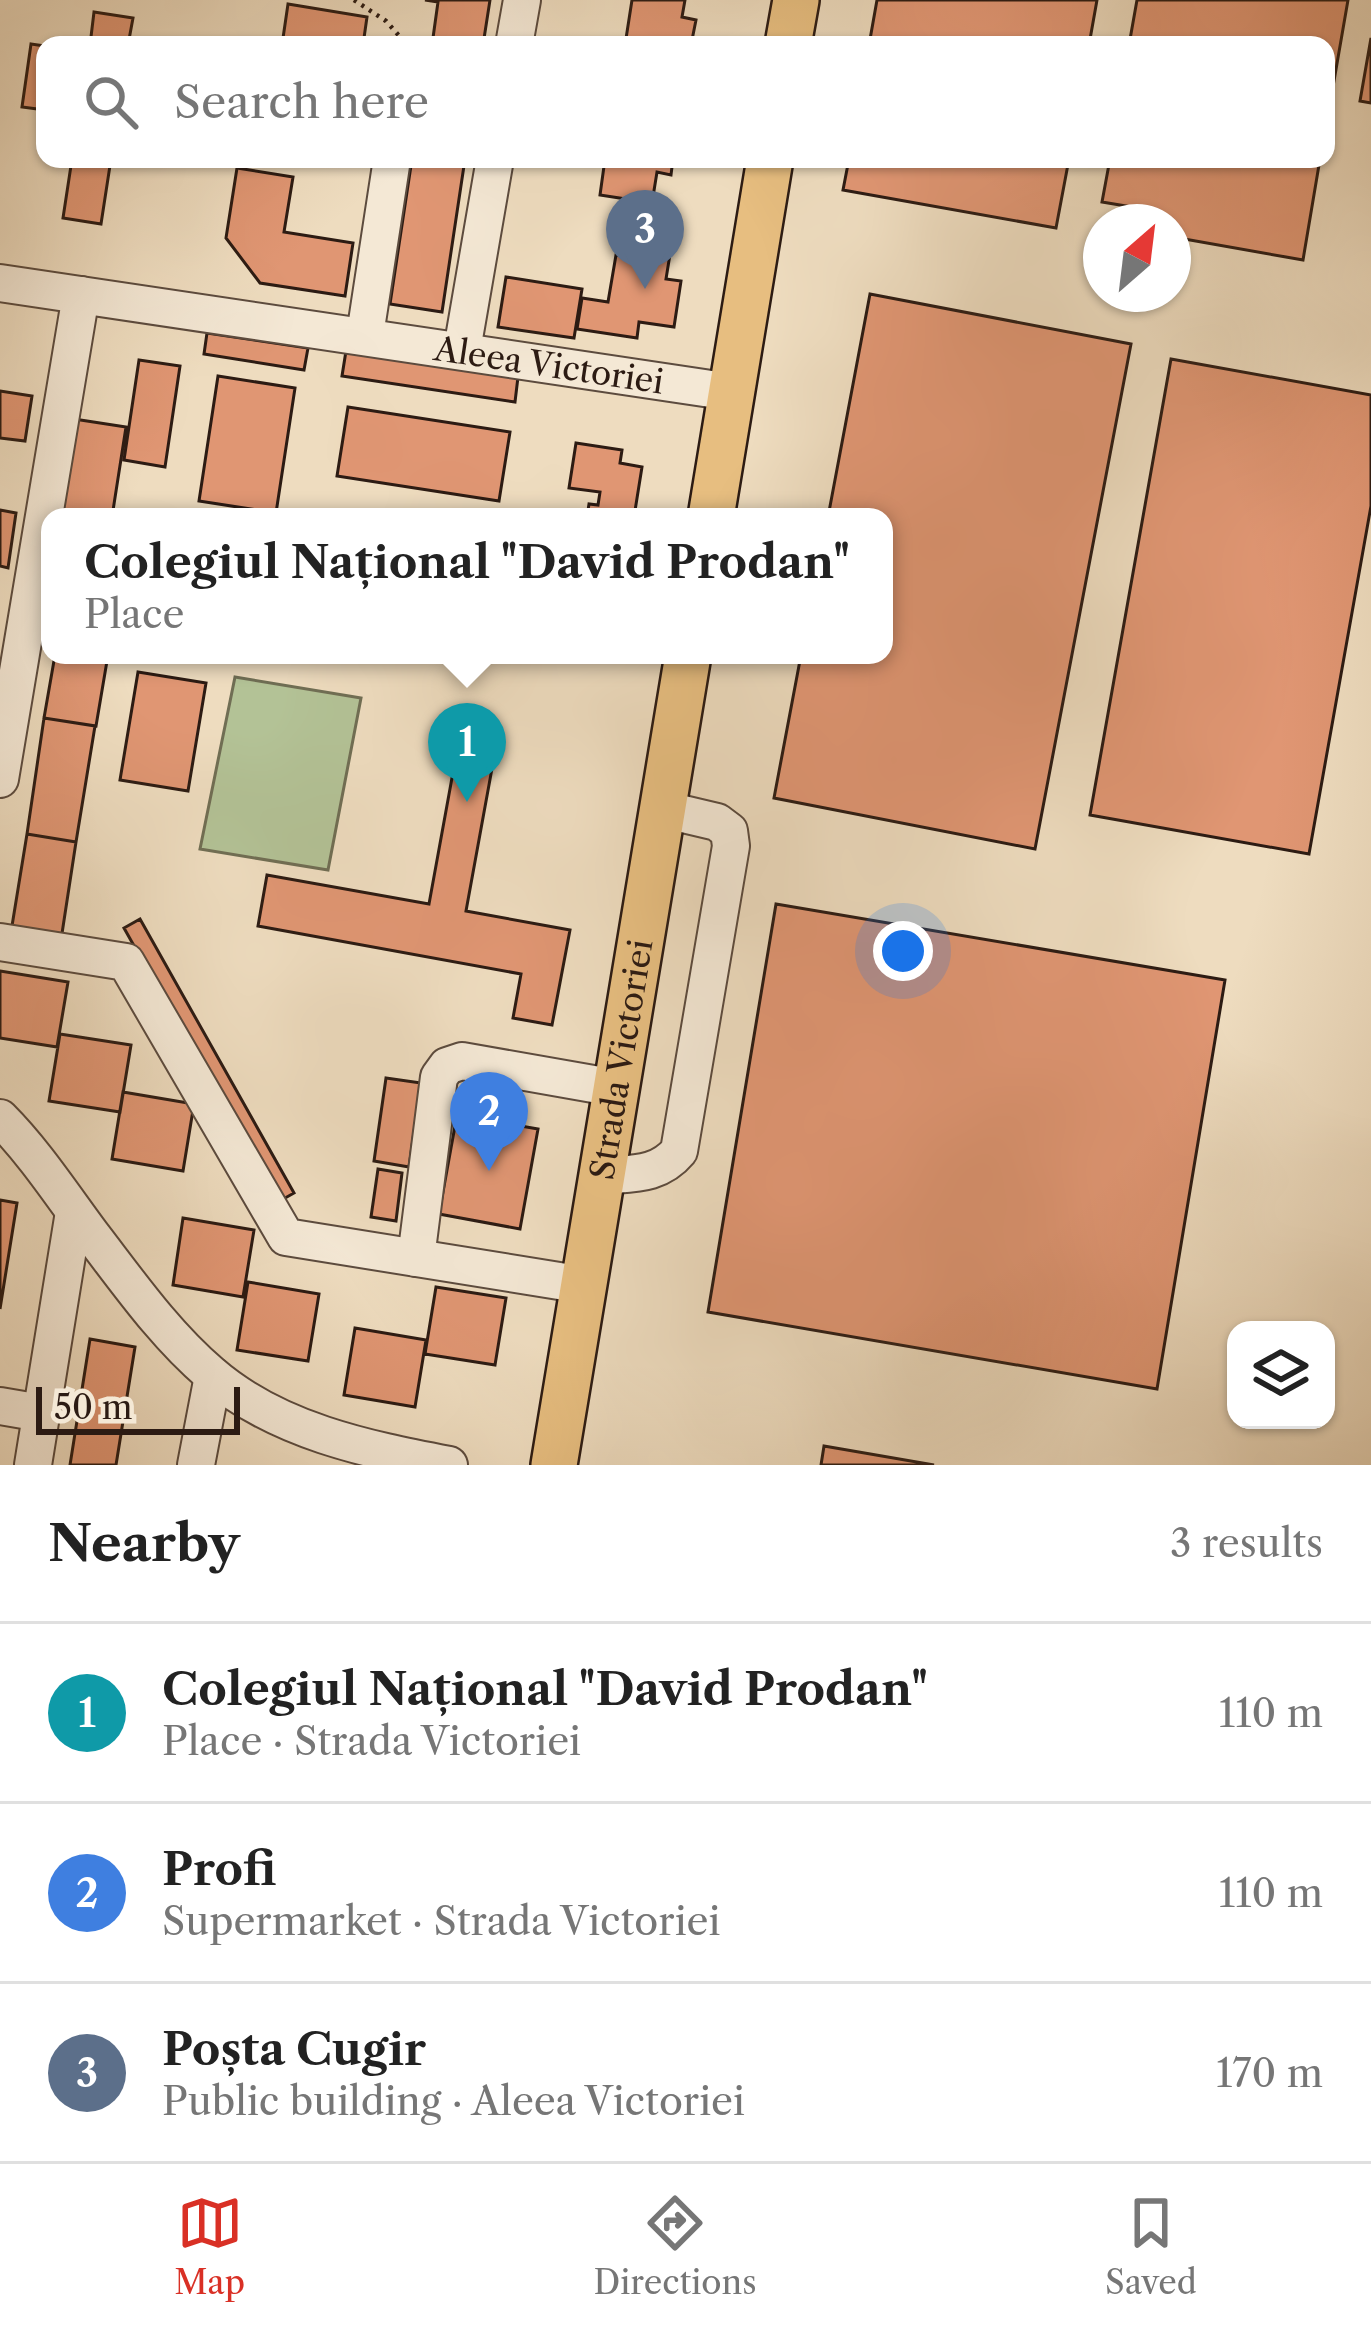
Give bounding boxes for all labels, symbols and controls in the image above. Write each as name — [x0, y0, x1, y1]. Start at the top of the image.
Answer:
search box — [36, 36, 1335, 168]
icon: search — [78, 69, 144, 135]
text: Search here — [174, 74, 429, 130]
pin: 3 — [606, 190, 684, 289]
north arrow — [1083, 204, 1191, 312]
street label: Aleea Victoriei — [430, 328, 666, 403]
popup — [41, 508, 893, 664]
text: Colegiul Național "David Prodan" — [84, 534, 850, 590]
text: Place — [84, 590, 184, 638]
pin: 1 — [428, 703, 506, 802]
your location — [873, 921, 933, 981]
street label: Strada Victoriei — [582, 936, 662, 1183]
pin: 2 — [450, 1072, 528, 1171]
map controls — [1227, 1321, 1335, 1429]
button: layers — [1227, 1321, 1335, 1429]
scale bar — [36, 1381, 240, 1434]
text: 50 m — [54, 1387, 132, 1428]
text: Nearby — [48, 1512, 240, 1574]
text: 3 results — [1170, 1519, 1323, 1567]
text: Colegiul Național "David Prodan" — [162, 1661, 928, 1717]
text: 1 — [78, 1689, 96, 1737]
text: 110 m — [1219, 1689, 1323, 1737]
text: Place · Strada Victoriei — [162, 1717, 581, 1765]
text: Profi — [162, 1841, 276, 1897]
text: 2 — [75, 1869, 99, 1917]
text: 110 m — [1219, 1869, 1323, 1917]
text: Supermarket · Strada Victoriei — [162, 1897, 720, 1945]
text: Poșta Cugir — [162, 2021, 426, 2077]
text: 3 — [76, 2049, 98, 2097]
text: 170 m — [1216, 2049, 1323, 2097]
text: Public building · Aleea Victoriei — [162, 2077, 745, 2125]
tab: Map — [174, 2190, 245, 2303]
tab: Directions — [594, 2190, 757, 2303]
tab: Saved — [1105, 2190, 1197, 2303]

